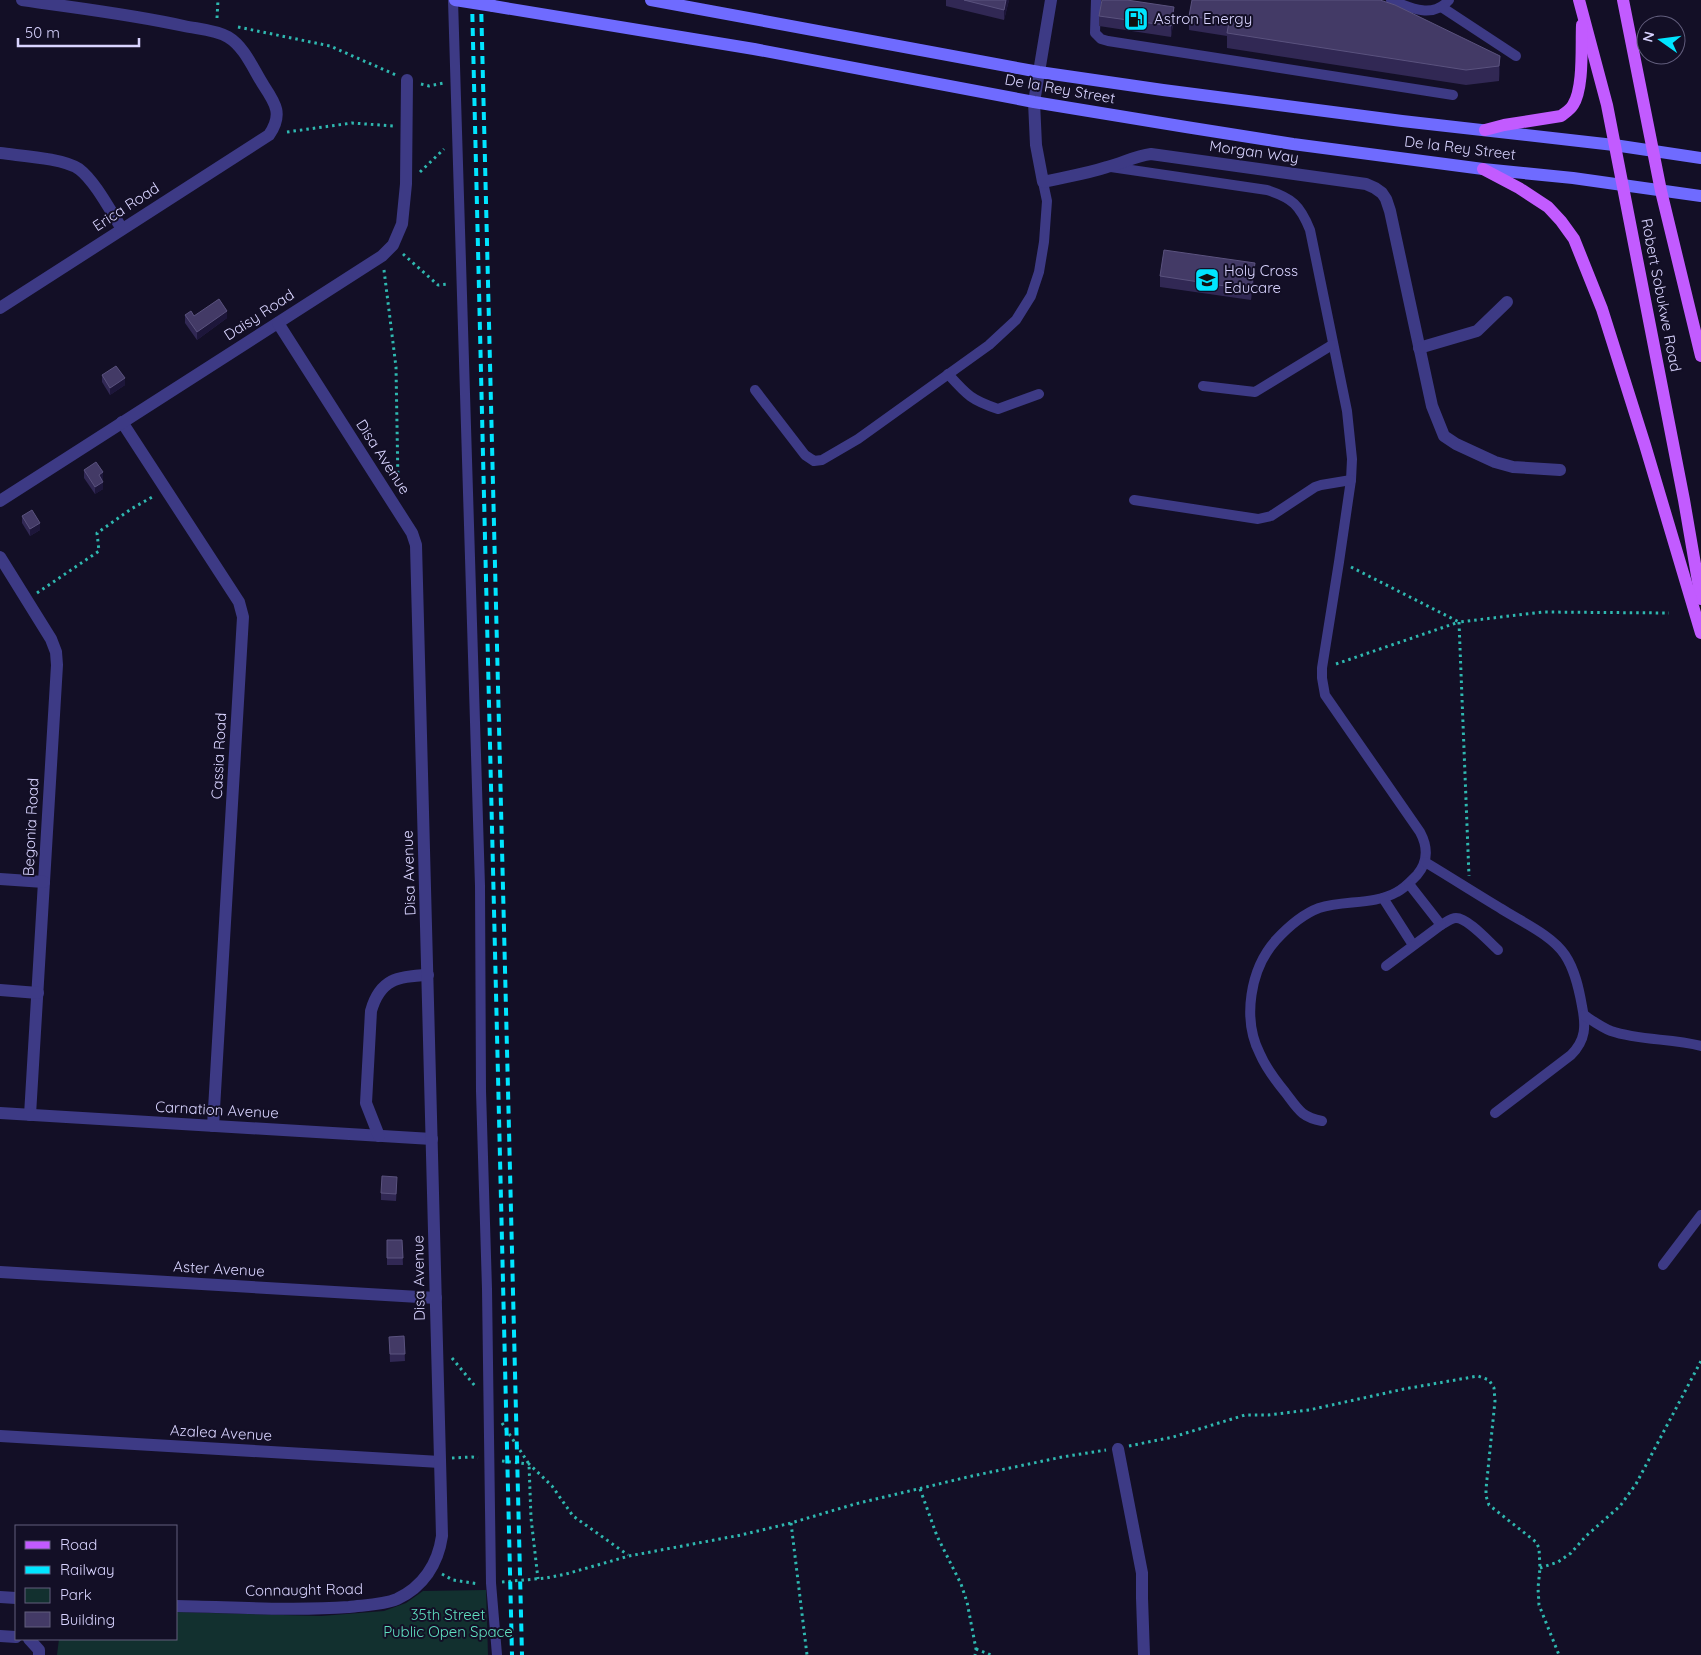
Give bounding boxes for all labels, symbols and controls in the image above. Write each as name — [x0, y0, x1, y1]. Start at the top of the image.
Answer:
fuel station icon: Astron Energy — [1123, 6, 1149, 32]
place label: Astron Energy — [1154, 9, 1252, 28]
scale bar — [18, 15, 139, 47]
north arrow — [1636, 15, 1686, 65]
text: 50 m — [25, 23, 60, 42]
text: N — [1638, 30, 1658, 44]
street label: De la Rey Street — [1003, 69, 1117, 108]
street label: De la Rey Street — [1403, 131, 1517, 164]
street label: Morgan Way — [1208, 136, 1300, 167]
street label: Erica Road — [89, 178, 163, 235]
street label: Robert Sobukwe Road — [1637, 217, 1686, 373]
place label: Holy Cross Educare — [1224, 261, 1298, 297]
school or university icon: Holy Cross Educare — [1194, 267, 1220, 293]
street label: Daisy Road — [220, 285, 297, 344]
street label: Disa Avenue — [352, 416, 415, 498]
street label: Cassia Road — [207, 712, 230, 800]
street label: Begonia Road — [18, 777, 43, 877]
street label: Disa Avenue — [398, 830, 419, 916]
street label: Carnation Avenue — [155, 1097, 279, 1122]
street label: Disa Avenue — [408, 1235, 429, 1321]
street label: Aster Avenue — [173, 1257, 265, 1280]
street label: Azalea Avenue — [169, 1420, 273, 1445]
legend — [15, 1525, 178, 1640]
text: Road — [60, 1535, 97, 1554]
text: Railway — [60, 1560, 115, 1579]
street label: Connaught Road — [245, 1579, 363, 1600]
text: Park — [60, 1585, 92, 1604]
park label: 35th Street Public Open Space — [383, 1605, 513, 1641]
text: Building — [60, 1610, 115, 1629]

